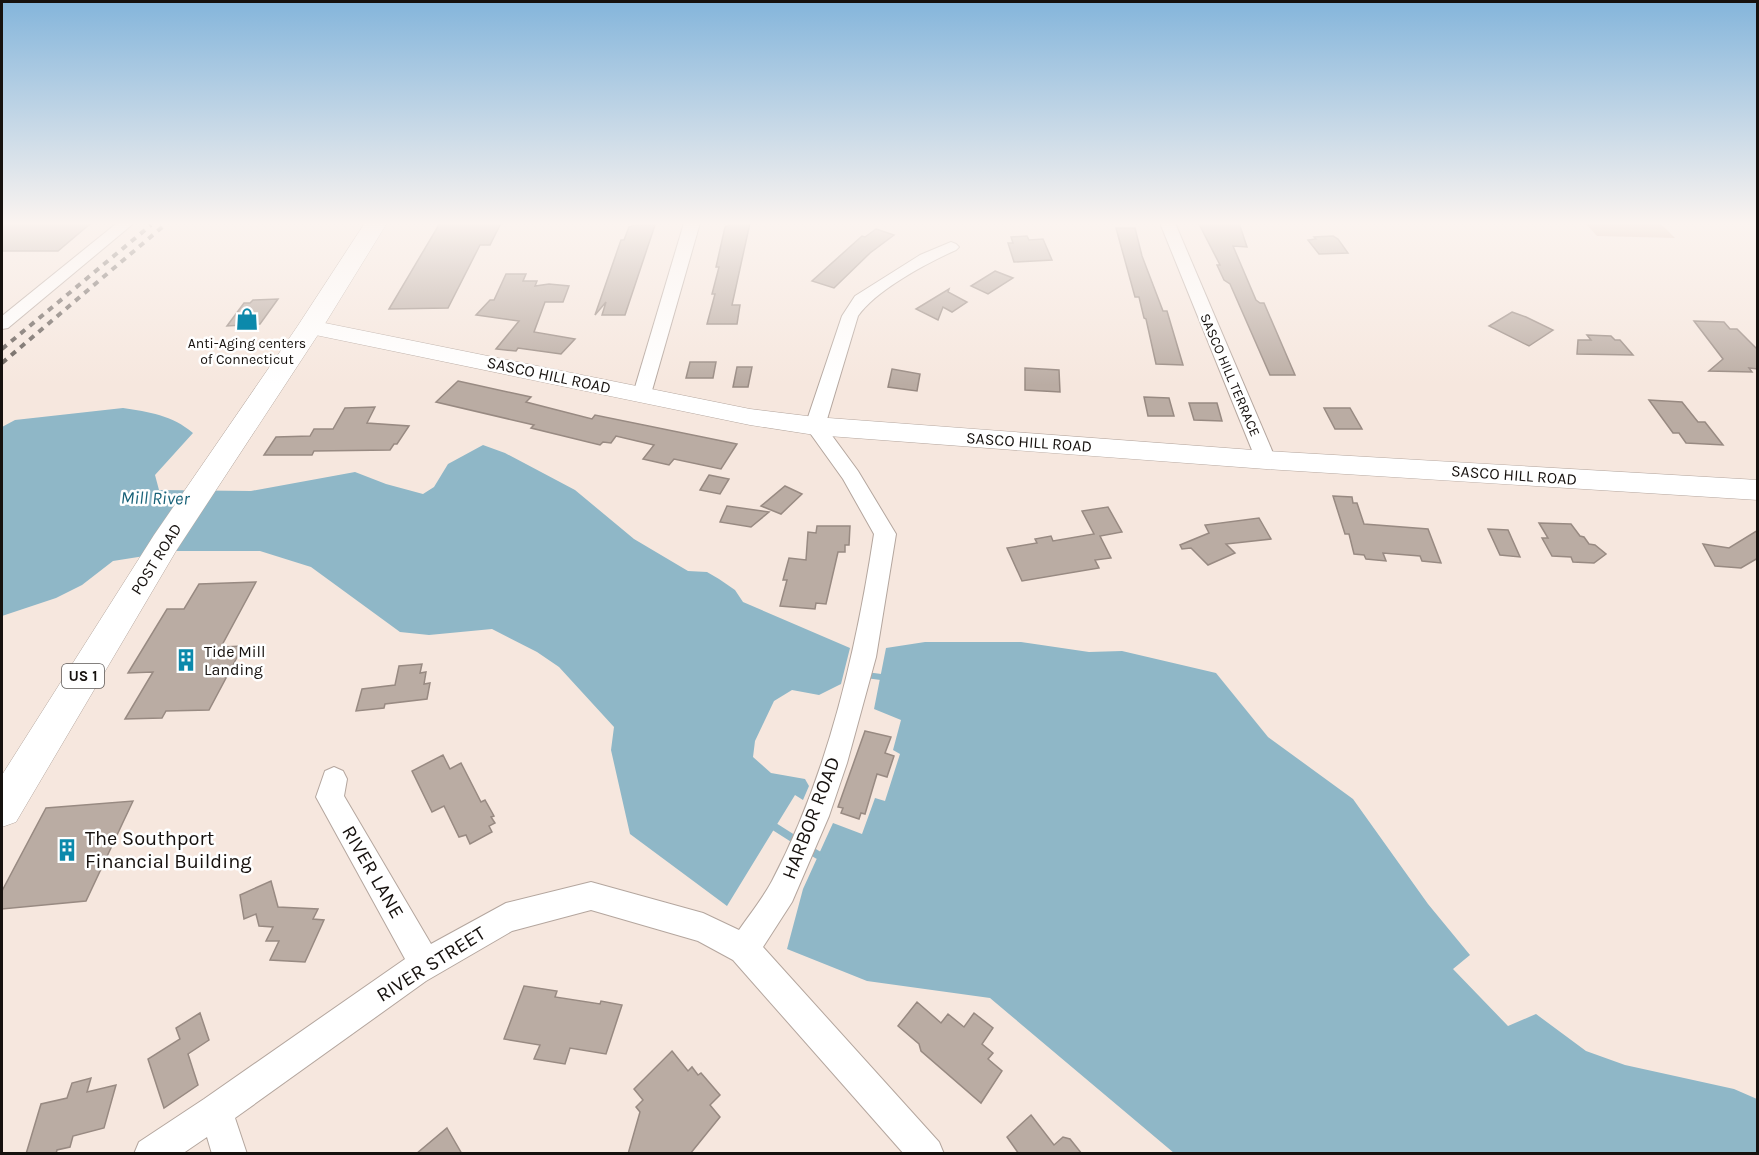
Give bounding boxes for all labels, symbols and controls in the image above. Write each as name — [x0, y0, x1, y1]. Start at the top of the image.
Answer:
shop icon: Anti-Aging centers of Connecticut — [234, 306, 260, 332]
street label: SASCO HILL TERRACE — [1196, 311, 1264, 439]
place label: Anti-Aging centers of Connecticut — [188, 335, 306, 368]
street label: SASCO HILL ROAD — [485, 353, 613, 397]
street label: SASCO HILL ROAD — [965, 428, 1093, 456]
street label: SASCO HILL ROAD — [1450, 461, 1578, 489]
water label: Mill River — [120, 486, 190, 510]
street label: POST ROAD — [127, 520, 185, 598]
place label: Tide Mill Landing — [204, 642, 266, 679]
building icon: Tide Mill Landing — [173, 647, 199, 673]
road number: US 1 — [62, 664, 104, 688]
street label: HARBOR ROAD — [777, 754, 845, 882]
street label: RIVER LANE — [337, 822, 409, 922]
place label: The Southport Financial Building — [85, 827, 252, 873]
building icon: The Southport Financial Building — [54, 837, 80, 863]
street label: RIVER STREET — [372, 921, 490, 1007]

